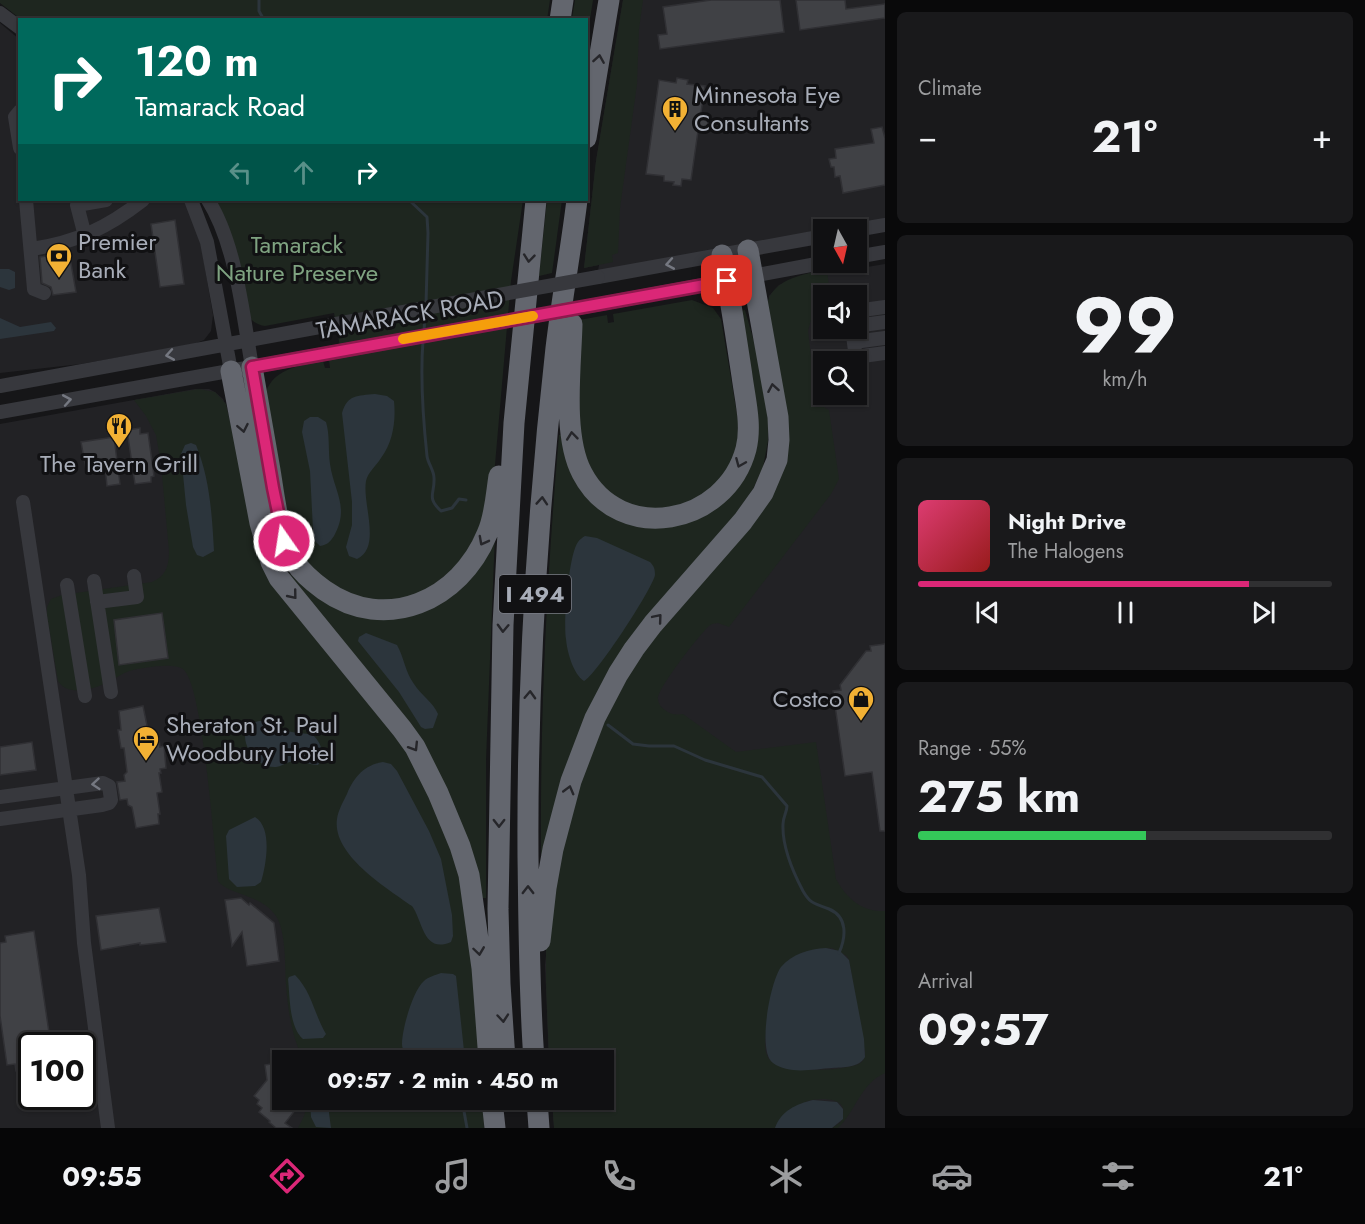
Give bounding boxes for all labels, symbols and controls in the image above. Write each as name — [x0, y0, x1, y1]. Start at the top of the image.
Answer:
text: 120 m — [135, 31, 259, 92]
icon: right — [36, 42, 114, 120]
one-way arrow — [592, 54, 604, 64]
text: Climate — [918, 74, 982, 103]
place label: Minnesota Eye Consultants — [694, 77, 840, 140]
text: Tamarack Road — [135, 87, 305, 126]
building icon: Minnesota Eye Consultants — [660, 94, 690, 132]
text: 21° — [1092, 104, 1157, 169]
text: − — [918, 113, 937, 160]
text: + — [1312, 113, 1332, 160]
icon: left — [224, 156, 257, 189]
icon: ahead — [287, 156, 320, 189]
icon: right — [350, 156, 383, 189]
north arrow — [813, 219, 867, 273]
map controls — [813, 219, 867, 405]
place label: Premier Bank — [78, 224, 157, 287]
park label: Tamarack Nature Preserve — [216, 227, 378, 290]
bank icon: Premier Bank — [44, 241, 74, 279]
one-way arrow — [523, 253, 536, 262]
pin — [701, 255, 752, 306]
one-way arrow — [665, 257, 675, 270]
icon: arrive — [710, 264, 743, 297]
text: 99 — [1073, 270, 1177, 382]
street label: TAMARACK ROAD — [314, 281, 506, 348]
button: sound — [813, 285, 867, 339]
one-way arrow — [165, 348, 175, 361]
button: search — [813, 351, 867, 405]
text: km/h — [1102, 365, 1148, 394]
one-way arrow — [767, 383, 780, 393]
one-way arrow — [62, 394, 72, 407]
restaurant icon: The Tavern Grill — [104, 411, 134, 449]
one-way arrow — [236, 423, 249, 433]
one-way arrow — [566, 432, 579, 441]
place label: The Tavern Grill — [40, 446, 198, 481]
one-way arrow — [735, 457, 747, 468]
one-way arrow — [535, 496, 548, 505]
text: Night Drive — [1008, 505, 1126, 537]
position arrow — [252, 509, 316, 573]
one-way arrow — [479, 534, 490, 545]
text: The Halogens — [1008, 537, 1124, 566]
road number: I 494 — [499, 575, 571, 613]
one-way arrow — [285, 588, 296, 599]
icon: previous — [971, 596, 1004, 629]
icon: pause — [1109, 596, 1142, 629]
icon: next — [1247, 596, 1280, 629]
one-way arrow — [651, 614, 662, 625]
one-way arrow — [496, 624, 509, 633]
place label: Costco — [772, 681, 842, 716]
shop icon: Costco — [846, 684, 876, 722]
one-way arrow — [524, 691, 537, 700]
place label: Sheraton St. Paul Woodbury Hotel — [166, 707, 338, 770]
hotel icon: Sheraton St. Paul Woodbury Hotel — [131, 724, 161, 762]
text: Range · 55% — [918, 734, 1027, 763]
one-way arrow — [407, 741, 419, 751]
text: 275 km — [918, 764, 1080, 829]
one-way arrow — [91, 777, 100, 790]
one-way arrow — [562, 785, 574, 796]
one-way arrow — [493, 819, 505, 828]
one-way arrow — [522, 886, 535, 895]
one-way arrow — [473, 946, 485, 955]
text: Arrival — [918, 967, 973, 996]
text: 09:57 — [918, 997, 1049, 1062]
one-way arrow — [496, 1013, 509, 1023]
speed limit sign: 100 — [18, 1032, 96, 1110]
text: 09:57 · 2 min · 450 m — [328, 1064, 558, 1096]
icon: directions — [266, 1155, 308, 1197]
icon: music — [432, 1155, 474, 1197]
icon: phone — [598, 1155, 640, 1197]
icon: climate — [765, 1155, 807, 1197]
icon: car — [931, 1155, 973, 1197]
icon: filters — [1097, 1155, 1139, 1197]
text: 09:55 — [62, 1157, 142, 1196]
text: 21° — [1263, 1157, 1303, 1196]

